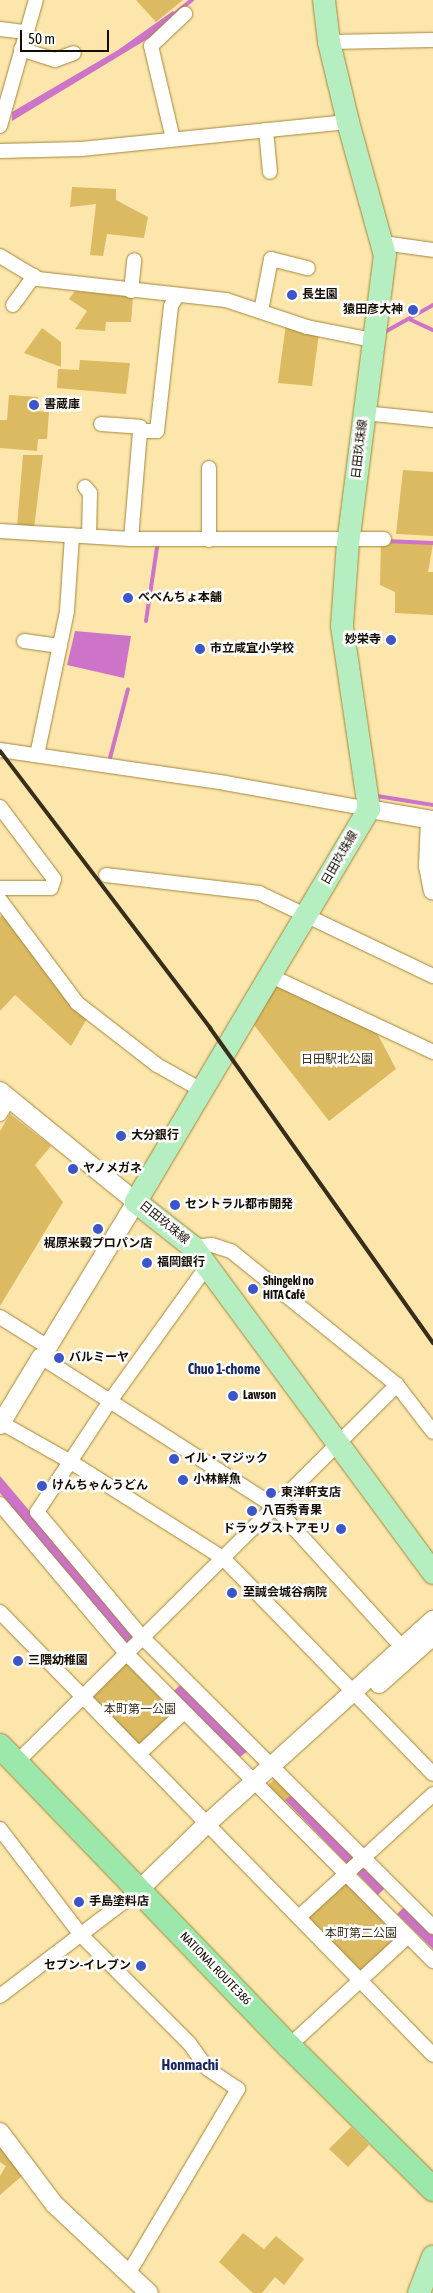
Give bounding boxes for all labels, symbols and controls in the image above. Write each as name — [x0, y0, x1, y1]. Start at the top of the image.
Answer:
scale bar — [22, 20, 111, 52]
text: 50 m — [28, 30, 55, 47]
place label: 長生園 — [302, 288, 338, 302]
marker: 長生園 — [286, 289, 298, 301]
place label: 猿田彦大神 — [343, 303, 403, 317]
marker: 猿田彦大神 — [407, 304, 419, 316]
place label: 書蔵庫 — [44, 398, 80, 412]
marker: 書蔵庫 — [28, 399, 40, 411]
street label: 日田玖珠線 — [349, 418, 371, 480]
place label: べべんちょ本舗 — [138, 591, 222, 605]
marker: べべんちょ本舗 — [122, 592, 134, 604]
place label: 妙栄寺 — [345, 633, 381, 647]
marker: 妙栄寺 — [385, 634, 397, 646]
place label: 市立咸宜小学校 — [210, 642, 294, 656]
marker: 市立咸宜小学校 — [194, 643, 206, 655]
street label: 日田玖珠線 — [319, 828, 361, 888]
park label: 日田駅北公園 — [301, 1053, 373, 1067]
place label: 大分銀行 — [131, 1129, 179, 1143]
marker: 大分銀行 — [115, 1130, 127, 1142]
place label: ヤノメガネ — [83, 1162, 143, 1176]
marker: ヤノメガネ — [67, 1163, 79, 1175]
place label: セントラル都市開発 — [185, 1198, 293, 1212]
street label: 日田玖珠線 — [136, 1199, 192, 1247]
marker: セントラル都市開発 — [169, 1199, 181, 1211]
marker: 梶原米穀プロパン店 — [92, 1223, 104, 1235]
place label: 梶原米穀プロパン店 — [44, 1237, 152, 1251]
place label: 福岡銀行 — [157, 1256, 205, 1270]
marker: 福岡銀行 — [141, 1257, 153, 1269]
place label: Shingeki no HITA Café — [263, 1275, 314, 1303]
marker: Shingeki no HITA Café — [247, 1283, 259, 1295]
place label: バルミーヤ — [69, 1351, 129, 1365]
marker: バルミーヤ — [53, 1352, 65, 1364]
district label: Chuo 1-chome — [188, 1361, 260, 1377]
place label: Lawson — [243, 1389, 276, 1403]
marker: Lawson — [227, 1390, 239, 1402]
place label: イル・マジック — [184, 1452, 268, 1466]
marker: イル・マジック — [168, 1453, 180, 1465]
place label: 小林鮮魚 — [193, 1473, 241, 1487]
marker: 小林鮮魚 — [177, 1474, 189, 1486]
place label: けんちゃんうどん — [52, 1479, 148, 1493]
marker: けんちゃんうどん — [36, 1480, 48, 1492]
place label: 東洋軒支店 — [281, 1486, 341, 1500]
marker: 東洋軒支店 — [265, 1487, 277, 1499]
place label: 八百秀青果 — [262, 1504, 322, 1518]
marker: 八百秀青果 — [246, 1505, 258, 1517]
place label: ドラッグストアモリ — [223, 1522, 331, 1536]
marker: ドラッグストアモリ — [335, 1523, 347, 1535]
marker: 至誠会城谷病院 — [225, 1586, 239, 1600]
place label: 至誠会城谷病院 — [243, 1586, 327, 1600]
place label: 三隈幼稚園 — [28, 1654, 88, 1668]
marker: 三隈幼稚園 — [12, 1655, 24, 1667]
park label: 本町第一公園 — [104, 1703, 176, 1717]
place label: 手島塗料店 — [89, 1895, 149, 1909]
marker: 手島塗料店 — [73, 1896, 85, 1908]
park label: 本町第二公園 — [325, 1927, 397, 1941]
street label: NATIONAL ROUTE 386 — [176, 1929, 254, 2009]
place label: セブン-イレブン — [44, 1959, 131, 1973]
marker: セブン-イレブン — [135, 1960, 147, 1972]
district label: Honmachi — [161, 2056, 219, 2074]

